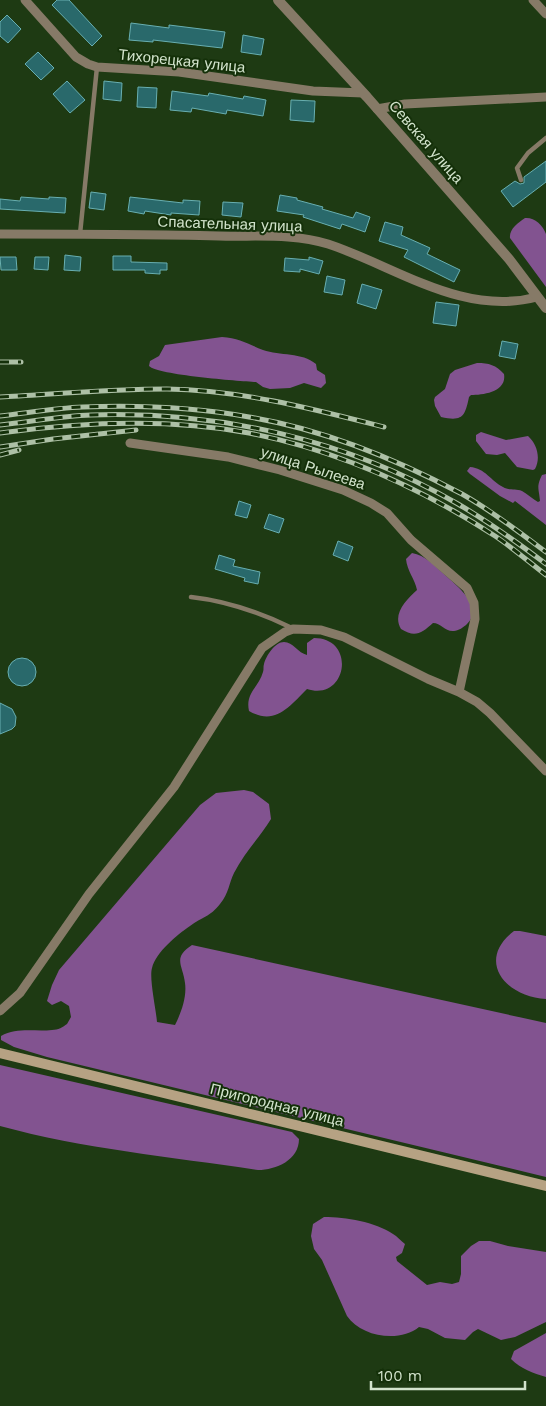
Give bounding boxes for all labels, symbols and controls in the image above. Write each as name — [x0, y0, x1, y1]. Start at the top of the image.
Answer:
street label: Тихорецкая улица — [118, 45, 247, 77]
street label: Севская улица — [385, 97, 467, 188]
street label: Спасательная улица — [157, 212, 303, 236]
street label: улица Рылеева — [259, 443, 368, 494]
street label: Пригородная улица — [208, 1080, 346, 1130]
scale bar — [371, 1358, 525, 1390]
text: 100 m — [378, 1367, 422, 1385]

